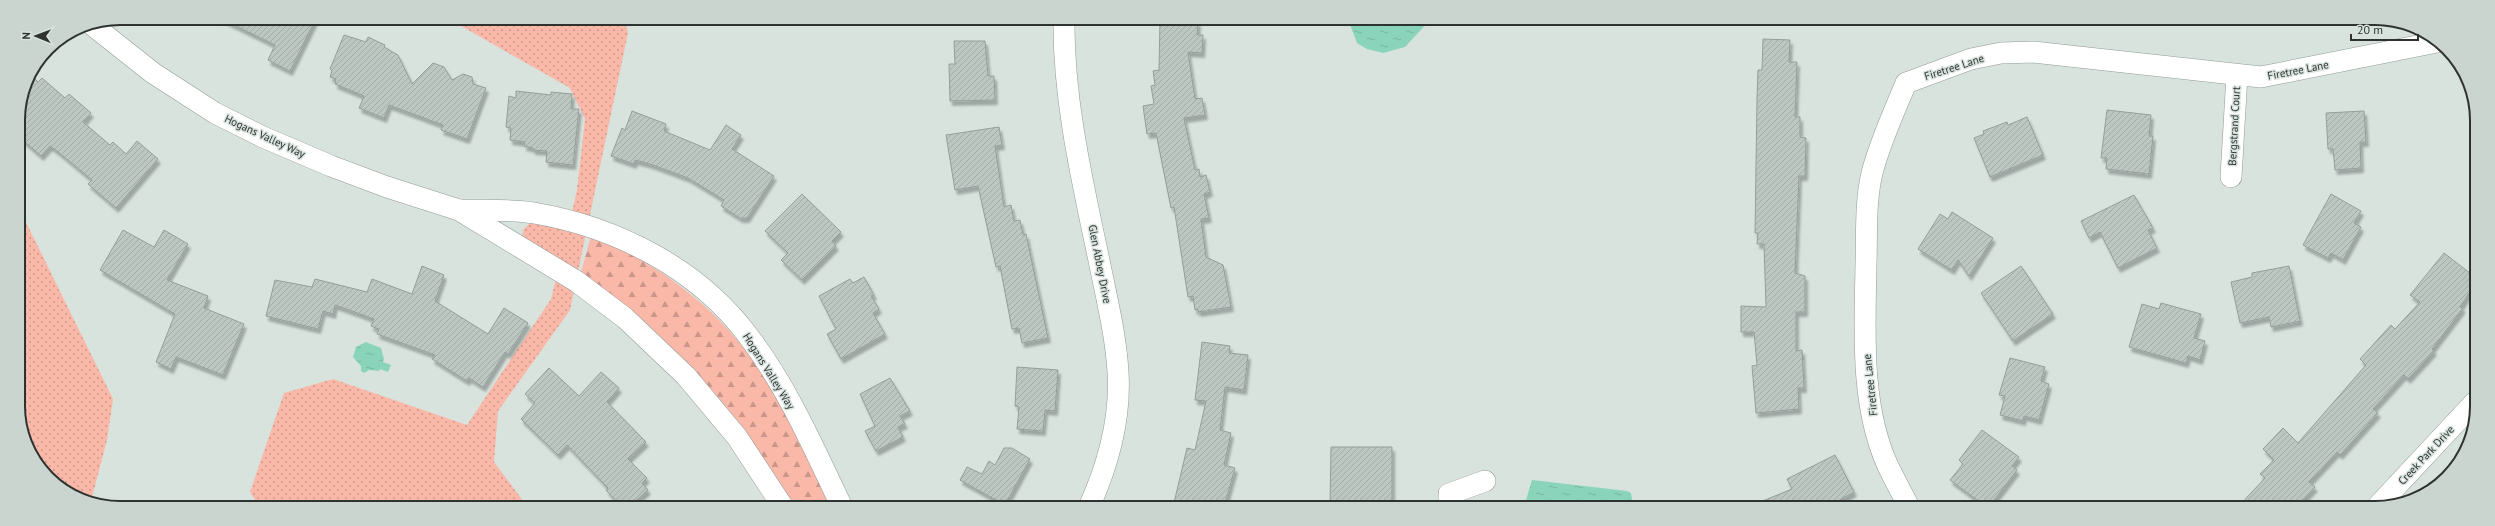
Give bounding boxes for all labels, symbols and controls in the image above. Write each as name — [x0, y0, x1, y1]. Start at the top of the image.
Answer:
north arrow — [16, 16, 56, 56]
scale bar — [2351, 16, 2418, 42]
text: 20 m — [2357, 22, 2383, 37]
text: N — [19, 32, 33, 40]
street label: Firetree Lane — [1922, 51, 1986, 83]
street label: Firetree Lane — [2266, 57, 2330, 83]
street label: Bergstrand Court — [2225, 86, 2243, 166]
street label: Hogans Valley Way — [222, 111, 308, 161]
street label: Glen Abbey Drive — [1085, 223, 1115, 305]
street label: Hogans Valley Way — [740, 330, 799, 413]
street label: Firetree Lane — [1860, 353, 1880, 417]
street label: Creek Park Drive — [2395, 422, 2457, 488]

